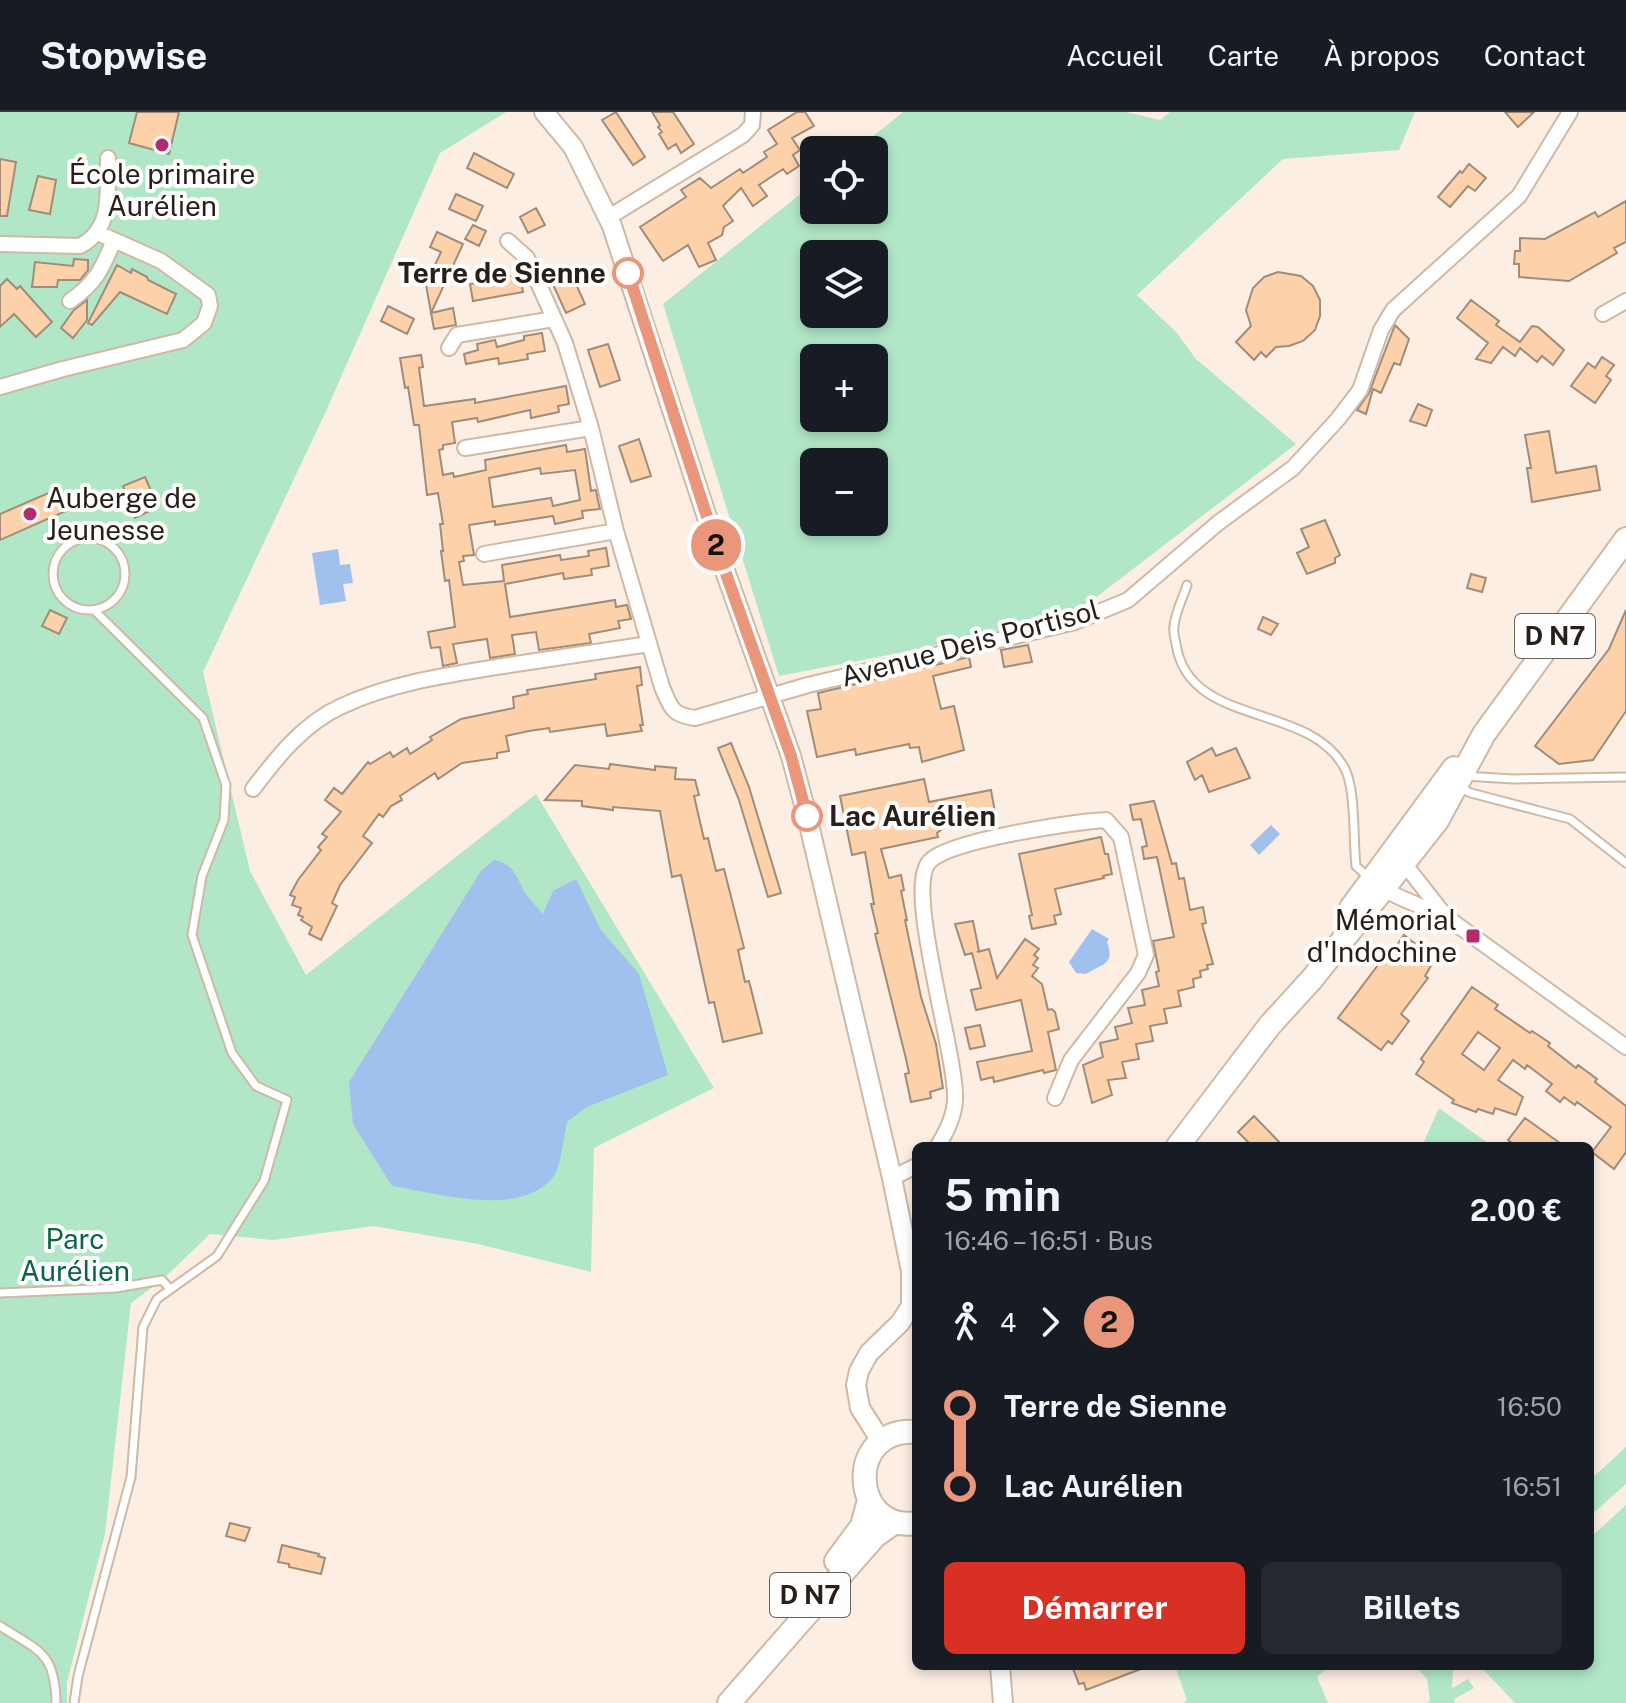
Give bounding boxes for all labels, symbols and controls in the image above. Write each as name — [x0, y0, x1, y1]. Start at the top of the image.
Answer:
text: Stopwise — [40, 33, 207, 78]
text: Accueil — [1066, 39, 1164, 72]
text: Carte — [1208, 39, 1279, 72]
text: À propos — [1323, 39, 1440, 72]
text: Contact — [1484, 39, 1586, 72]
marker: École primaire Aurélien — [153, 136, 171, 154]
map controls — [800, 136, 888, 536]
button: locate — [800, 136, 888, 224]
place label: École primaire Aurélien — [69, 157, 255, 222]
button: layers — [800, 240, 888, 328]
place label: Terre de Sienne — [398, 256, 606, 289]
marker: Terre de Sienne — [613, 258, 643, 288]
button: + — [800, 344, 888, 432]
button: − — [800, 448, 888, 536]
place label: Auberge de Jeunesse — [46, 481, 197, 546]
marker: Auberge de Jeunesse — [21, 505, 39, 523]
line badge: 2 — [690, 519, 742, 571]
text: 2 — [707, 528, 725, 561]
street label: Avenue Deis Portisol — [837, 592, 1103, 693]
road number: D N7 — [1515, 614, 1595, 658]
place label: Lac Aurélien — [829, 799, 996, 832]
marker: Lac Aurélien — [792, 801, 822, 831]
place label: Mémorial d'Indochine — [1307, 903, 1457, 968]
marker: Mémorial d'Indochine — [1464, 927, 1482, 945]
text: 5 min — [944, 1169, 1061, 1221]
text: 2.00 € — [1470, 1192, 1562, 1228]
park label: Parc Aurélien — [20, 1222, 130, 1287]
text: 16:46 – 16:51 · Bus — [944, 1225, 1153, 1256]
icon: walk — [944, 1300, 988, 1344]
icon: forward — [1028, 1300, 1072, 1344]
text: 2 — [1100, 1305, 1118, 1338]
text: 4 — [1000, 1307, 1016, 1338]
text: Terre de Sienne — [1004, 1388, 1227, 1424]
text: 16:50 — [1497, 1391, 1562, 1422]
text: Lac Aurélien — [1004, 1468, 1183, 1504]
text: 16:51 — [1502, 1471, 1562, 1502]
button: Démarrer — [944, 1562, 1245, 1654]
button: Billets — [1261, 1562, 1562, 1654]
road number: D N7 — [770, 1573, 850, 1617]

